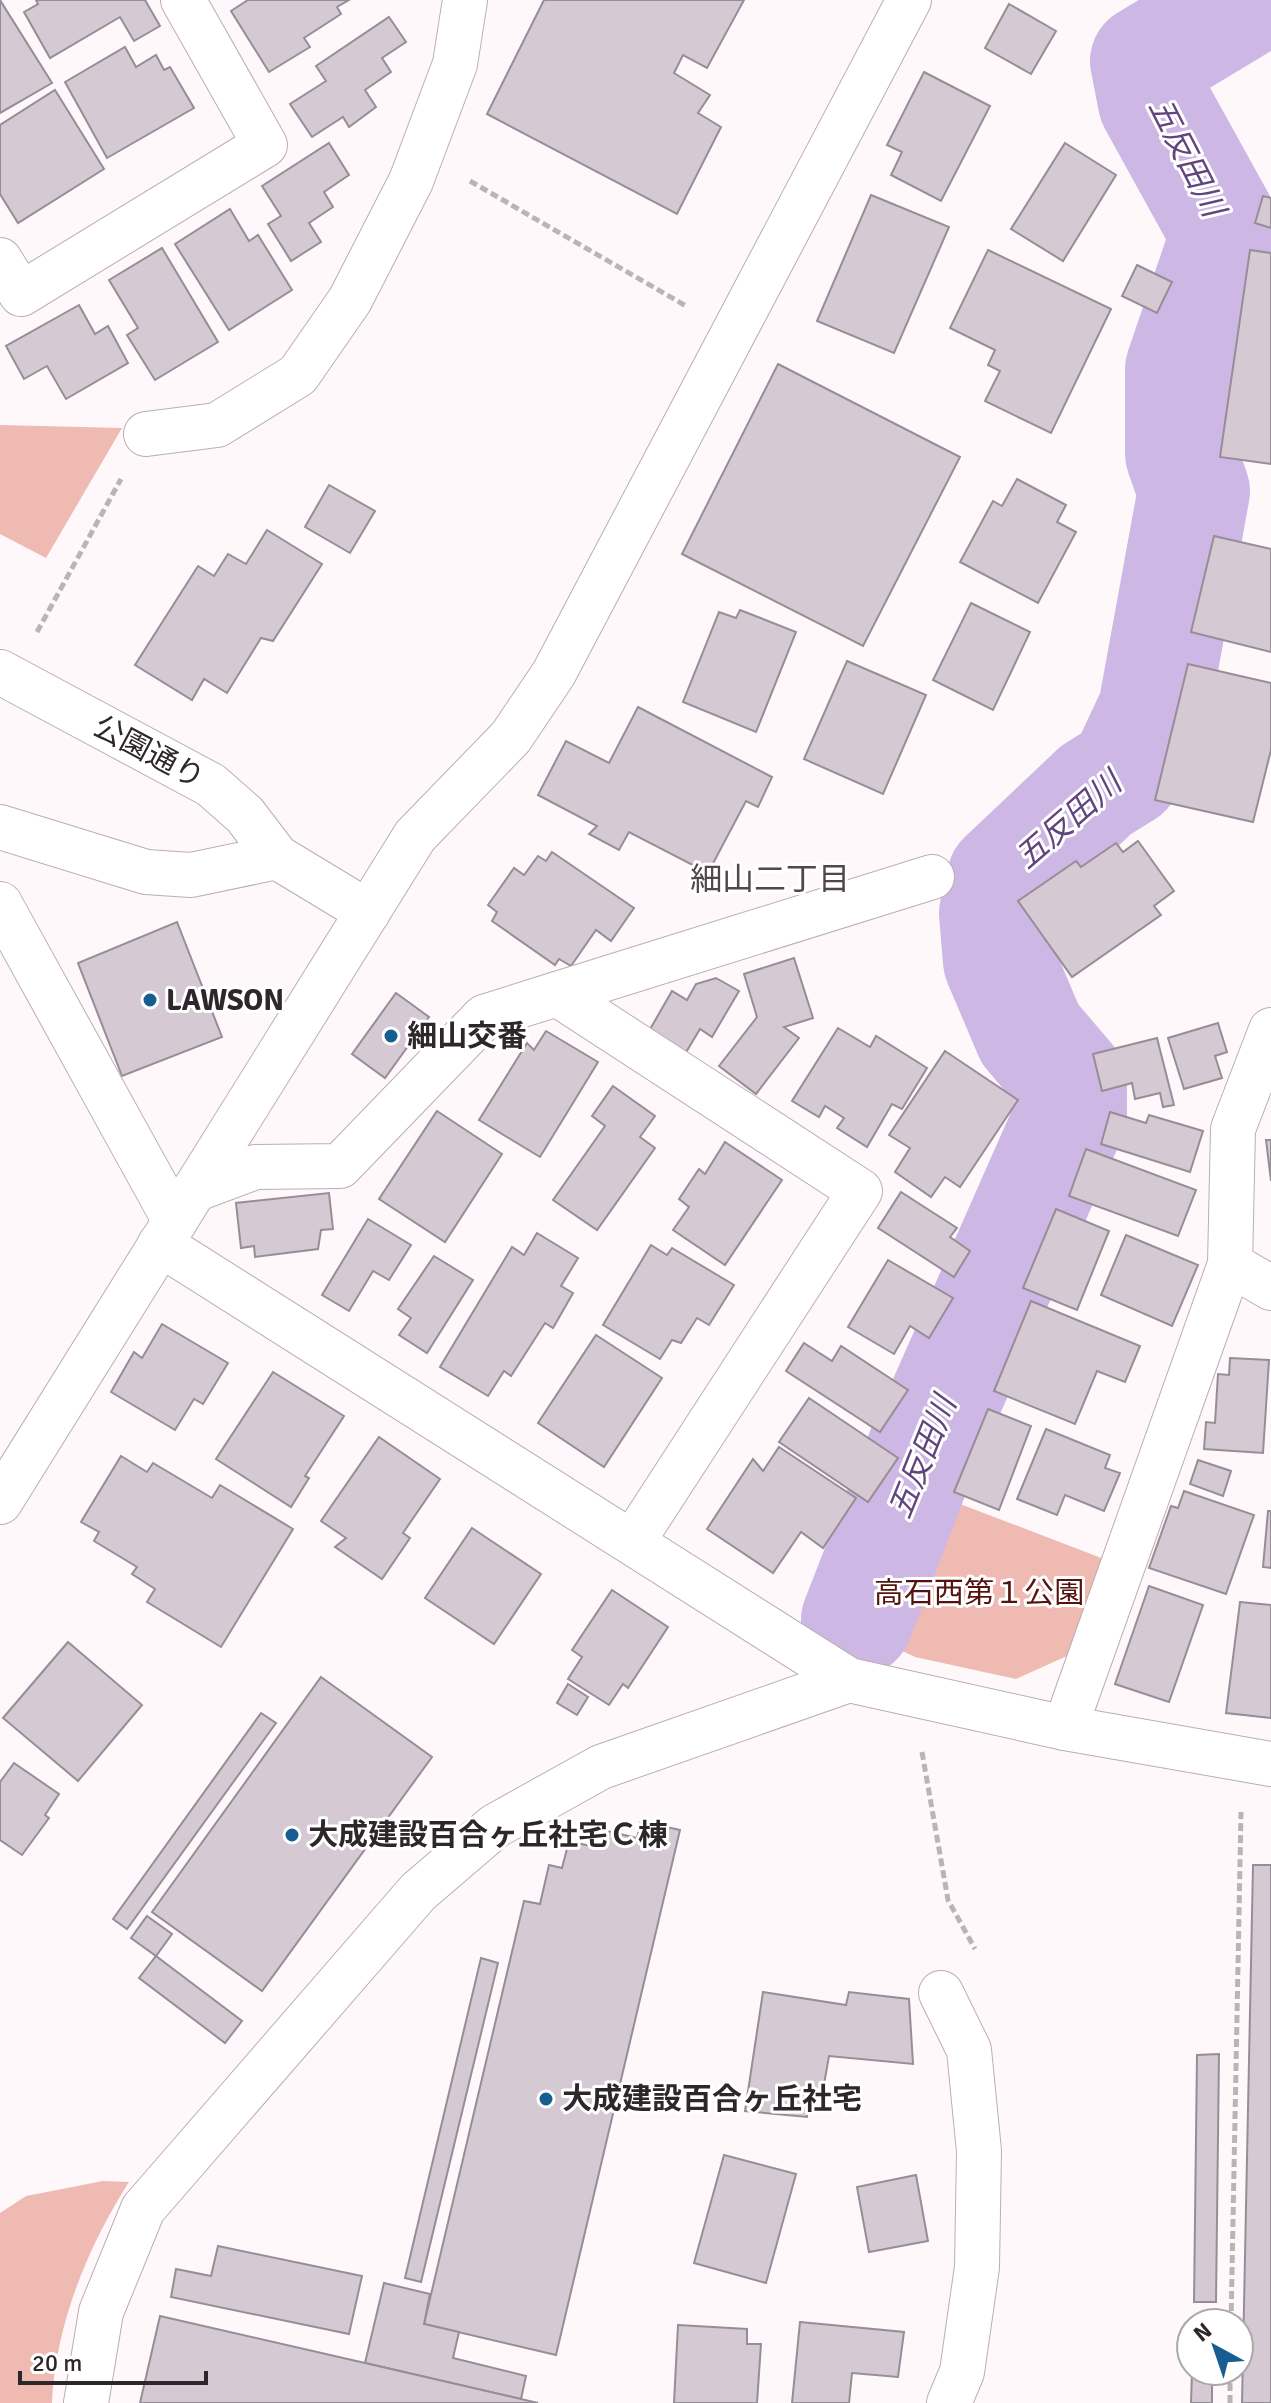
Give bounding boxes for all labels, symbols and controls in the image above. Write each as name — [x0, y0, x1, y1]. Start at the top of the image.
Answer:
water label: 五反田川 — [1140, 91, 1234, 226]
street label: 公園通り — [87, 708, 210, 797]
water label: 五反田川 — [1007, 762, 1132, 877]
district label: 細山二丁目 — [690, 860, 850, 899]
place label: LAWSON — [166, 982, 284, 1019]
marker: LAWSON — [141, 991, 159, 1009]
place label: 細山交番 — [407, 1018, 527, 1055]
marker: 細山交番 — [382, 1027, 400, 1045]
water label: 五反田川 — [880, 1388, 966, 1524]
park label: 高石西第１公園 — [874, 1575, 1084, 1612]
place label: 大成建設百合ヶ丘社宅Ｃ棟 — [308, 1817, 668, 1854]
marker: 大成建設百合ヶ丘社宅Ｃ棟 — [283, 1826, 301, 1844]
place label: 大成建設百合ヶ丘社宅 — [562, 2081, 862, 2118]
marker: 大成建設百合ヶ丘社宅 — [537, 2090, 555, 2108]
north arrow — [1175, 2307, 1255, 2387]
text: N — [1188, 2317, 1217, 2347]
scale bar — [20, 2335, 206, 2385]
text: 20 m — [32, 2348, 82, 2378]

